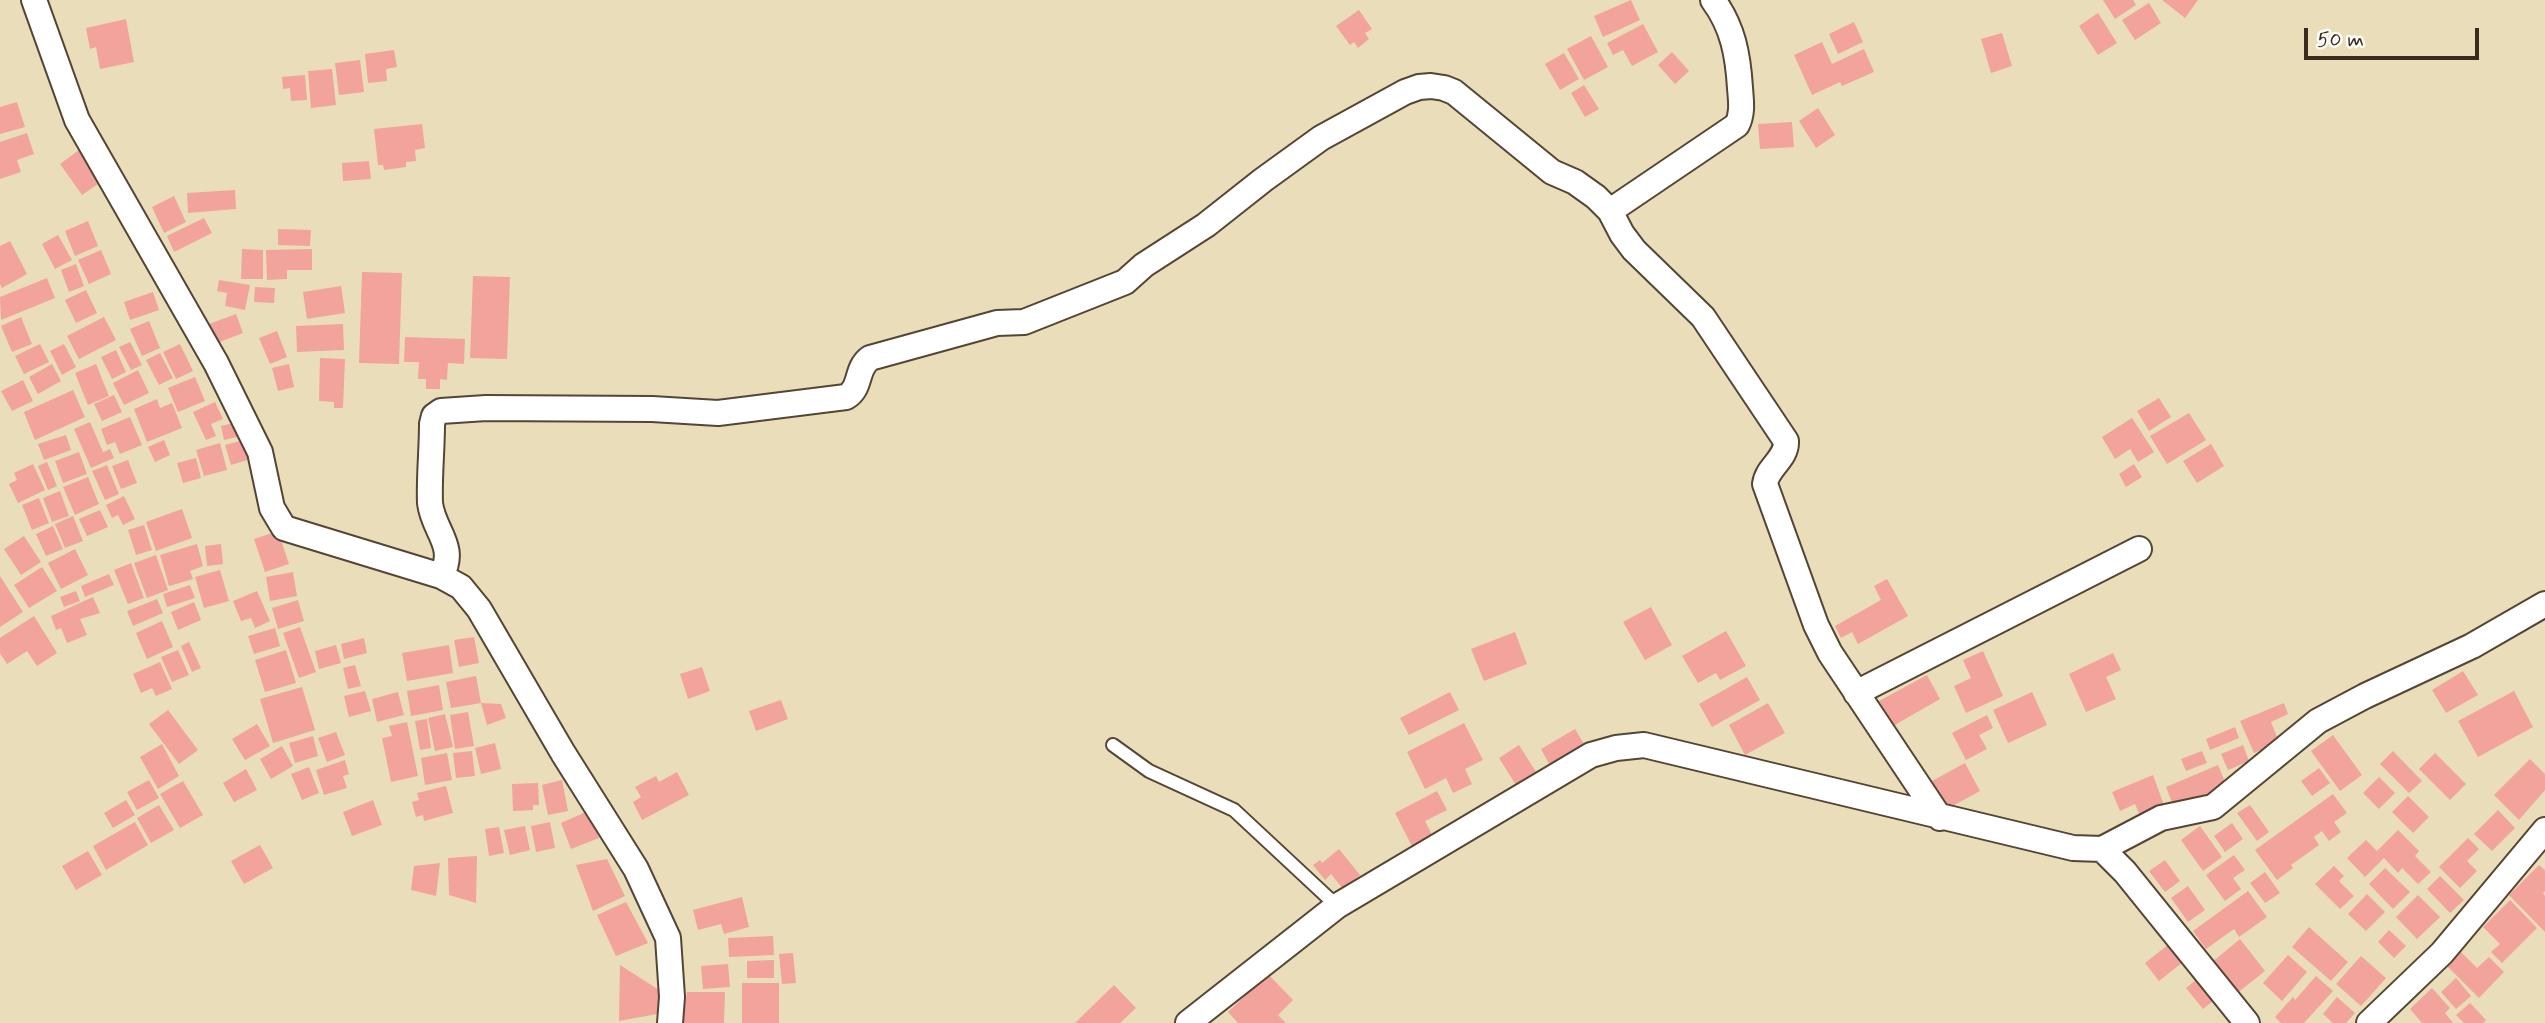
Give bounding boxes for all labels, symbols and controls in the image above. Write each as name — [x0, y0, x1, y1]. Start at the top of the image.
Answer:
scale bar — [2307, 14, 2482, 58]
text: 50 m — [2317, 26, 2364, 54]

